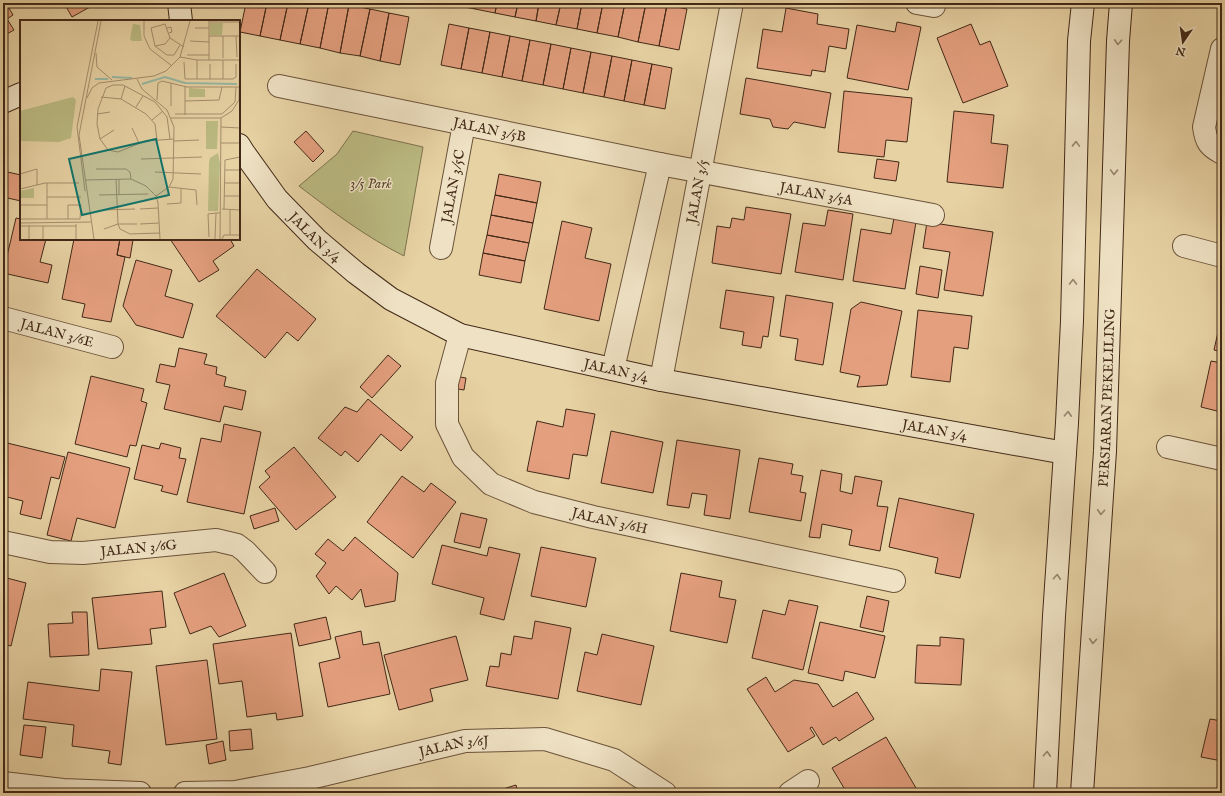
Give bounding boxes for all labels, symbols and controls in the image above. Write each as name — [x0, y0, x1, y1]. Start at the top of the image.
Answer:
inset map — [20, 20, 240, 240]
north arrow — [1163, 22, 1203, 62]
one-way arrow — [1113, 39, 1122, 45]
text: N — [1174, 43, 1188, 59]
street label: JALAN 3/5B — [450, 113, 527, 146]
one-way arrow — [1072, 141, 1080, 147]
street label: JALAN 3/5C — [437, 148, 469, 227]
street label: JALAN 3/5 — [682, 158, 712, 227]
one-way arrow — [1110, 169, 1118, 175]
park label: 3/5 Park — [350, 175, 392, 193]
street label: JALAN 3/5A — [776, 178, 855, 210]
street label: JALAN 3/4 — [283, 207, 345, 267]
one-way arrow — [1068, 279, 1077, 285]
street label: PERSIARAN PEKELILING — [1095, 307, 1120, 488]
street label: JALAN 3/6E — [16, 315, 96, 352]
street label: JALAN 3/4 — [580, 355, 650, 387]
one-way arrow — [1063, 411, 1072, 417]
street label: JALAN 3/4 — [899, 415, 969, 445]
street label: JALAN 3/6H — [568, 503, 649, 538]
one-way arrow — [1097, 509, 1106, 515]
street label: JALAN 3/6G — [98, 536, 179, 561]
one-way arrow — [1053, 574, 1062, 580]
one-way arrow — [1088, 638, 1097, 644]
street label: JALAN 3/6J — [415, 732, 489, 762]
one-way arrow — [1043, 751, 1052, 757]

